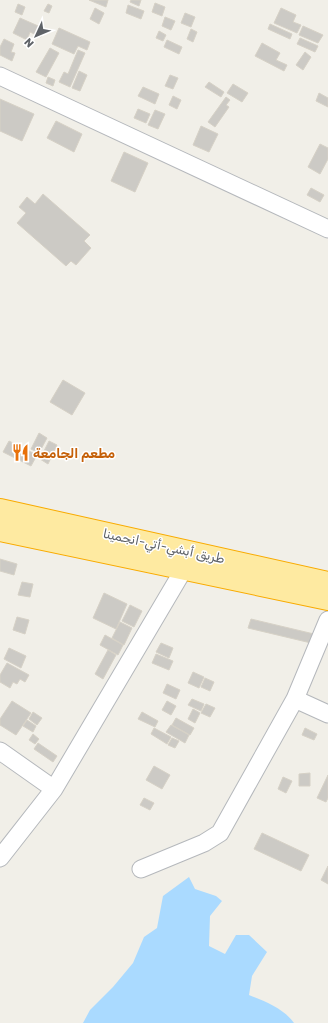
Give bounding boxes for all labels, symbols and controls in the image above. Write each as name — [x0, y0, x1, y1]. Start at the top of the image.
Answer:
north arrow — [16, 16, 56, 56]
text: N — [22, 35, 37, 50]
restaurant icon: مطعم الجامعة — [10, 443, 30, 463]
place label: مطعم الجامعة — [33, 446, 115, 462]
street label: طريق أبشي-أتي-انجمينا — [101, 526, 226, 568]

